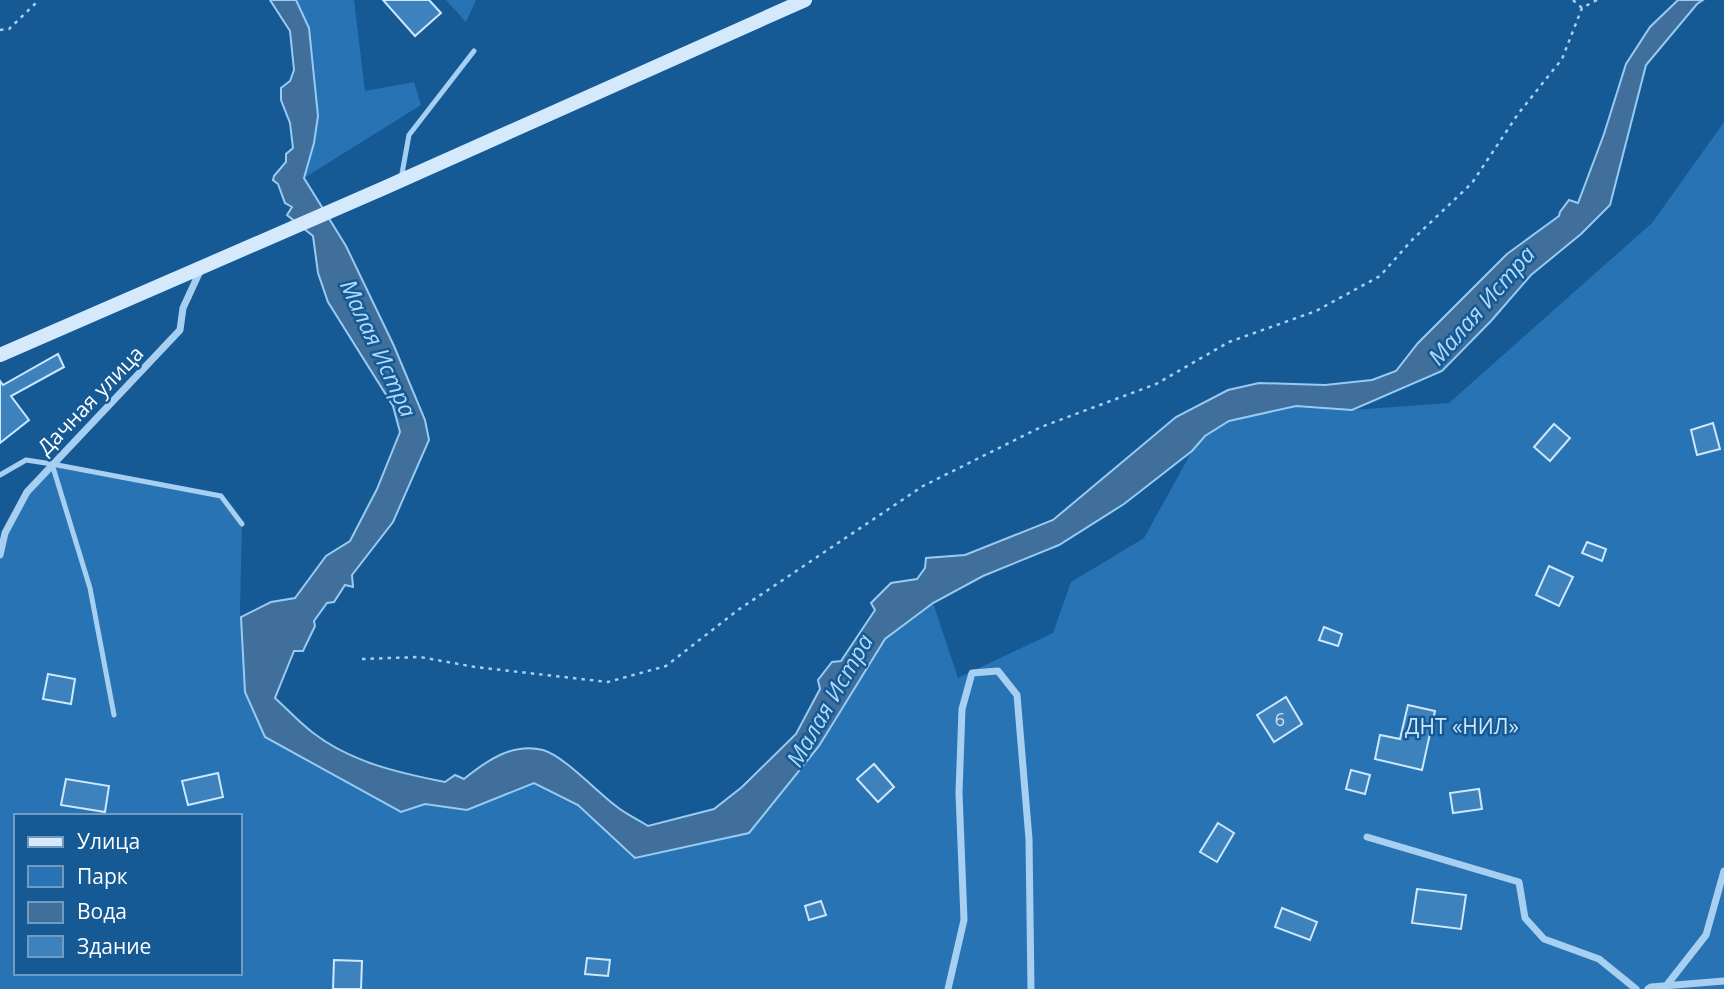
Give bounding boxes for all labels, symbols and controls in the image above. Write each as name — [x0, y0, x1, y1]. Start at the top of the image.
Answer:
water label: Малая Истра — [1420, 238, 1542, 372]
water label: Малая Истра — [333, 274, 425, 422]
street label: Дачная улица — [31, 339, 149, 461]
water label: Малая Истра — [778, 628, 880, 772]
house number: 6 — [1275, 707, 1285, 731]
park label: ДНТ «НИЛ» — [1405, 712, 1519, 740]
legend — [14, 814, 242, 975]
text: Улица — [77, 827, 140, 855]
text: Парк — [77, 862, 128, 890]
text: Вода — [77, 897, 127, 925]
text: Здание — [77, 932, 151, 960]

